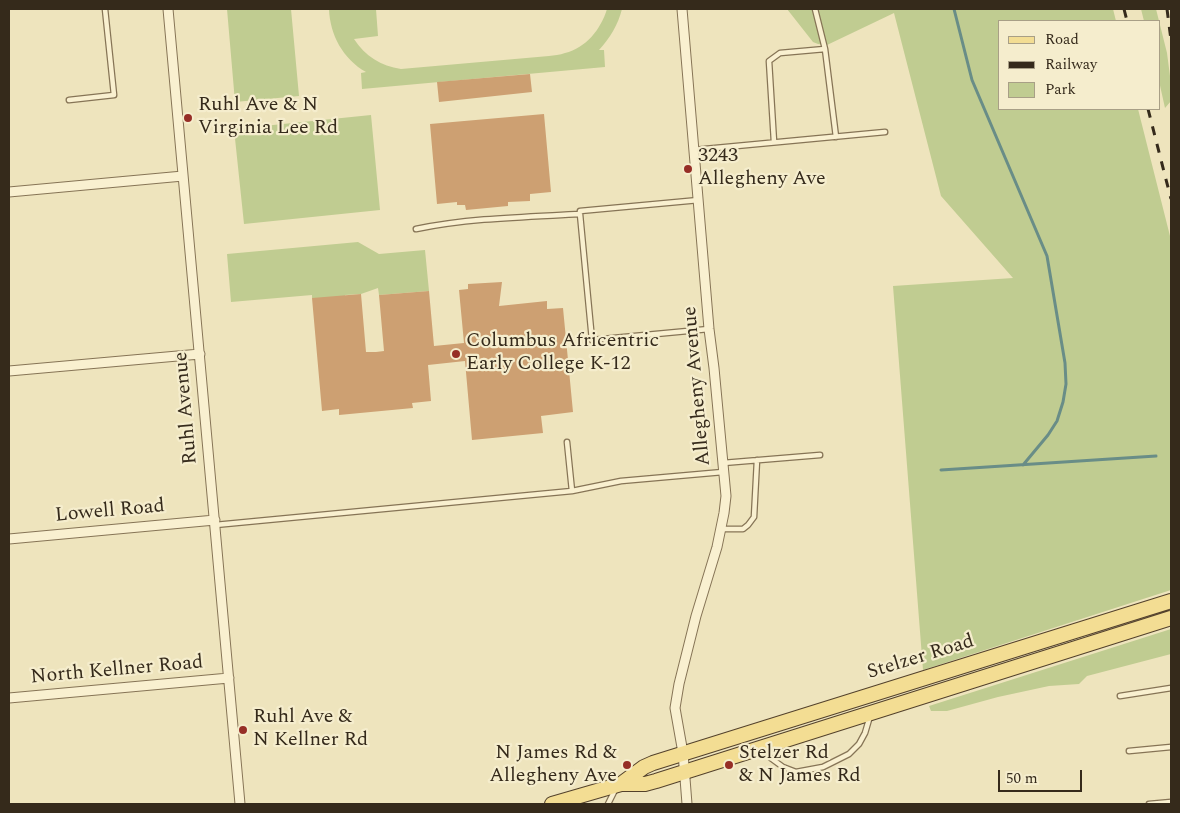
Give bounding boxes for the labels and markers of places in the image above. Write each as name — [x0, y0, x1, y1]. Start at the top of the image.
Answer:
place label: Ruhl Ave & N Virginia Lee Rd — [198, 94, 338, 141]
marker: Ruhl Ave & N Virginia Lee Rd — [182, 112, 194, 124]
place label: 3243 Allegheny Ave — [698, 145, 826, 192]
marker: 3243 Allegheny Ave — [682, 163, 694, 175]
place label: Columbus Africentric Early College K-12 — [466, 330, 659, 377]
marker: Columbus Africentric Early College K-12 — [450, 348, 462, 360]
place label: Ruhl Ave & N Kellner Rd — [253, 706, 368, 753]
marker: Ruhl Ave & N Kellner Rd — [237, 724, 249, 736]
place label: N James Rd & Allegheny Ave — [489, 742, 617, 789]
place label: Stelzer Rd & N James Rd — [739, 742, 861, 789]
marker: N James Rd & Allegheny Ave — [621, 759, 633, 771]
marker: Stelzer Rd & N James Rd — [723, 759, 735, 771]

